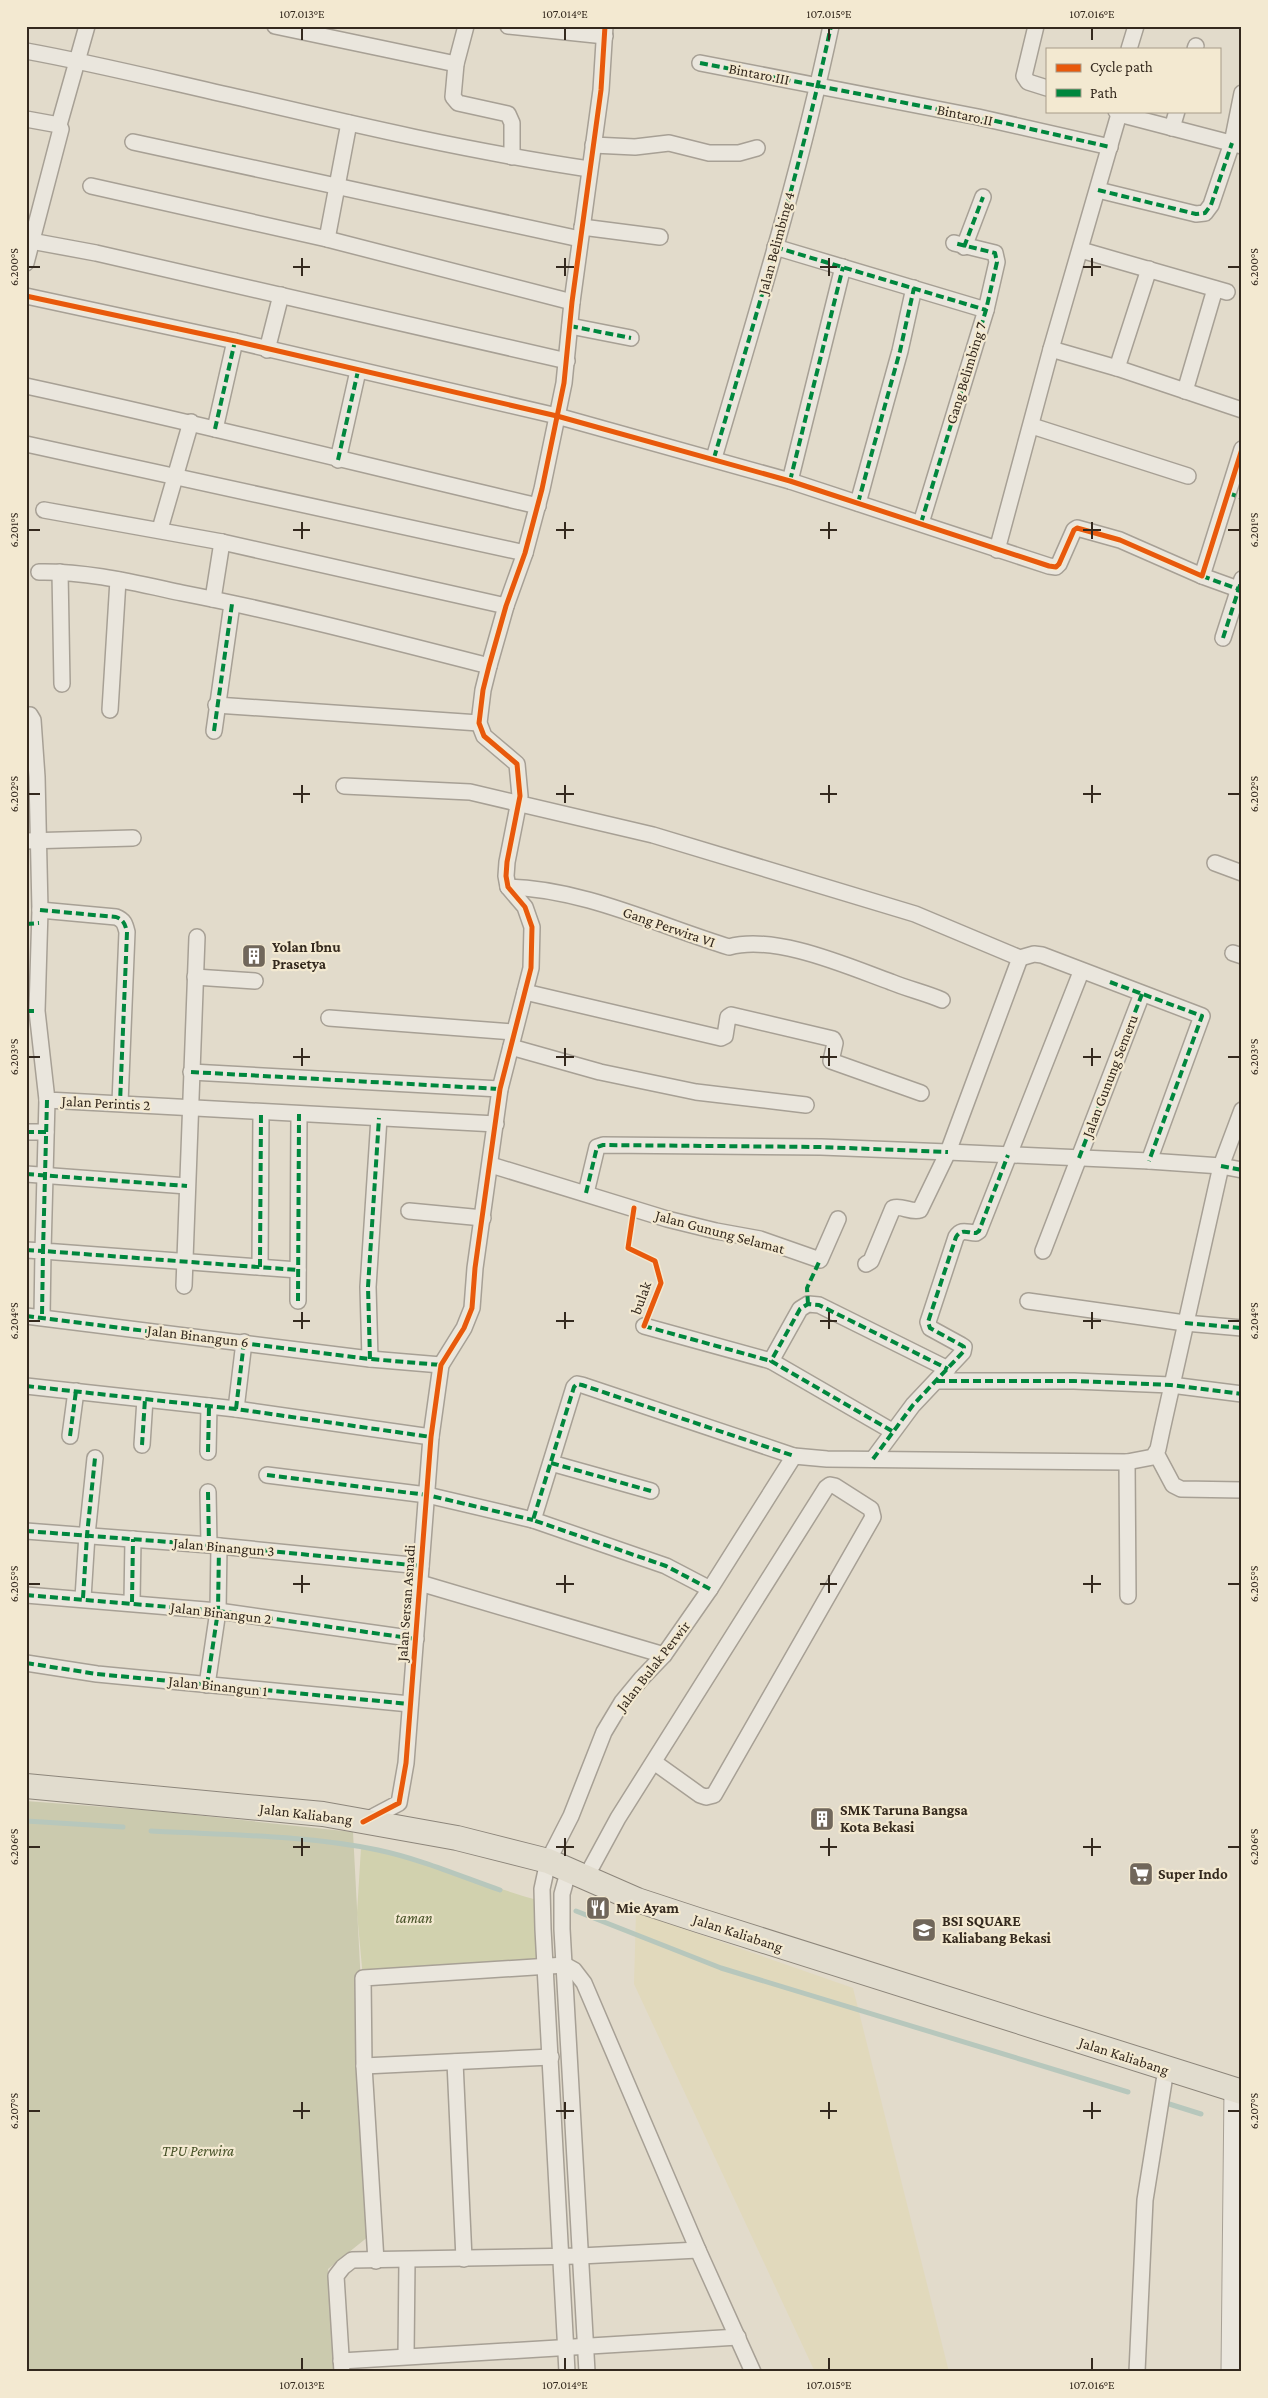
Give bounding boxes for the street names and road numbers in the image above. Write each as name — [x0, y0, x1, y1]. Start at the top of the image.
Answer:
street label: Bintaro.III — [727, 60, 791, 88]
street label: Bintaro.II — [936, 101, 994, 129]
street label: Jalan Belimbing 4 — [754, 190, 798, 298]
street label: Gang Belimbing 7 — [943, 320, 990, 426]
street label: Gang Perwira VI — [620, 904, 717, 951]
street label: Jalan Gunung Semeru — [1078, 1012, 1142, 1142]
street label: Jalan Perintis 2 — [59, 1093, 151, 1114]
street label: Jalan Gunung Selamat — [651, 1207, 787, 1258]
street label: bulak — [628, 1279, 655, 1317]
street label: Jalan Binangun 6 — [144, 1322, 250, 1351]
street label: Jalan Binangun 3 — [171, 1534, 275, 1560]
street label: Jalan Sersan Asnadi — [394, 1544, 419, 1664]
street label: Jalan Binangun 2 — [168, 1599, 272, 1628]
street label: Jalan Bulak Perwir — [612, 1617, 694, 1716]
street label: Jalan Binangun 1 — [166, 1673, 268, 1700]
street label: Jalan Kaliabang — [257, 1800, 353, 1829]
street label: Jalan Kaliabang — [689, 1910, 785, 1956]
street label: Jalan Kaliabang — [1075, 2033, 1171, 2079]

